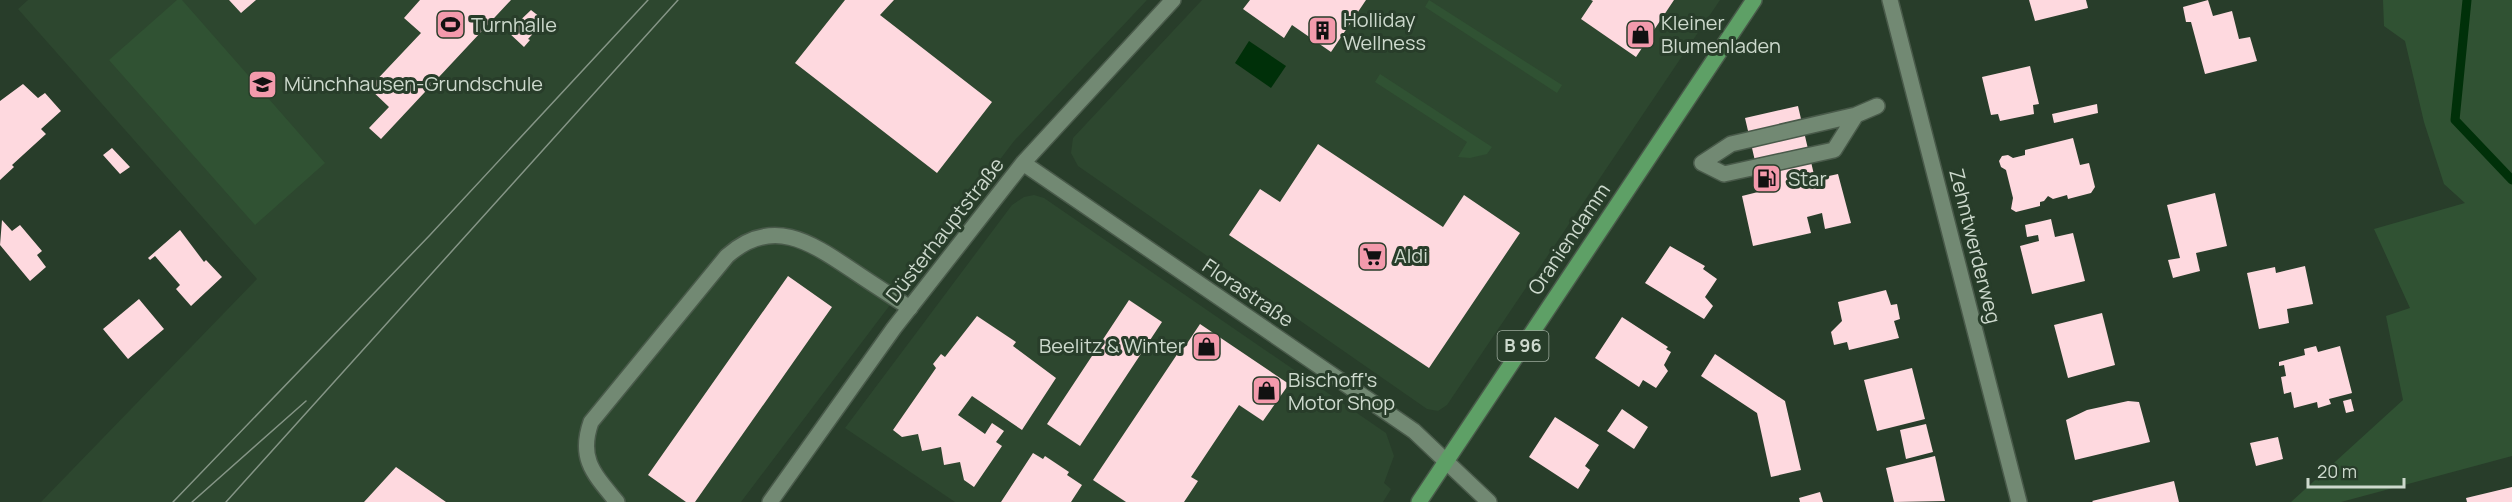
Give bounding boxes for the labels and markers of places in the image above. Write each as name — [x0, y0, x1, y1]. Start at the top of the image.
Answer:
place label: Holliday Wellness — [1343, 6, 1426, 56]
sports icon: Turnhalle — [434, 9, 466, 41]
place label: Kleiner Blumenladen — [1661, 9, 1781, 59]
place label: Turnhalle — [471, 11, 557, 38]
building icon: Holliday Wellness — [1306, 15, 1338, 47]
shop icon: Kleiner Blumenladen — [1624, 18, 1656, 50]
school or university icon: Münchhausen-Grundschule — [247, 68, 279, 100]
place label: Münchhausen-Grundschule — [284, 70, 543, 97]
fuel station icon: Star — [1751, 163, 1783, 195]
place label: Star — [1788, 165, 1827, 192]
supermarket icon: Aldi — [1357, 240, 1389, 272]
place label: Aldi — [1394, 242, 1428, 269]
shop icon: Beelitz & Winter — [1190, 330, 1222, 362]
place label: Beelitz & Winter — [1039, 332, 1185, 359]
place label: Bischoff's Motor Shop — [1288, 366, 1395, 416]
shop icon: Bischoff's Motor Shop — [1251, 375, 1283, 407]

